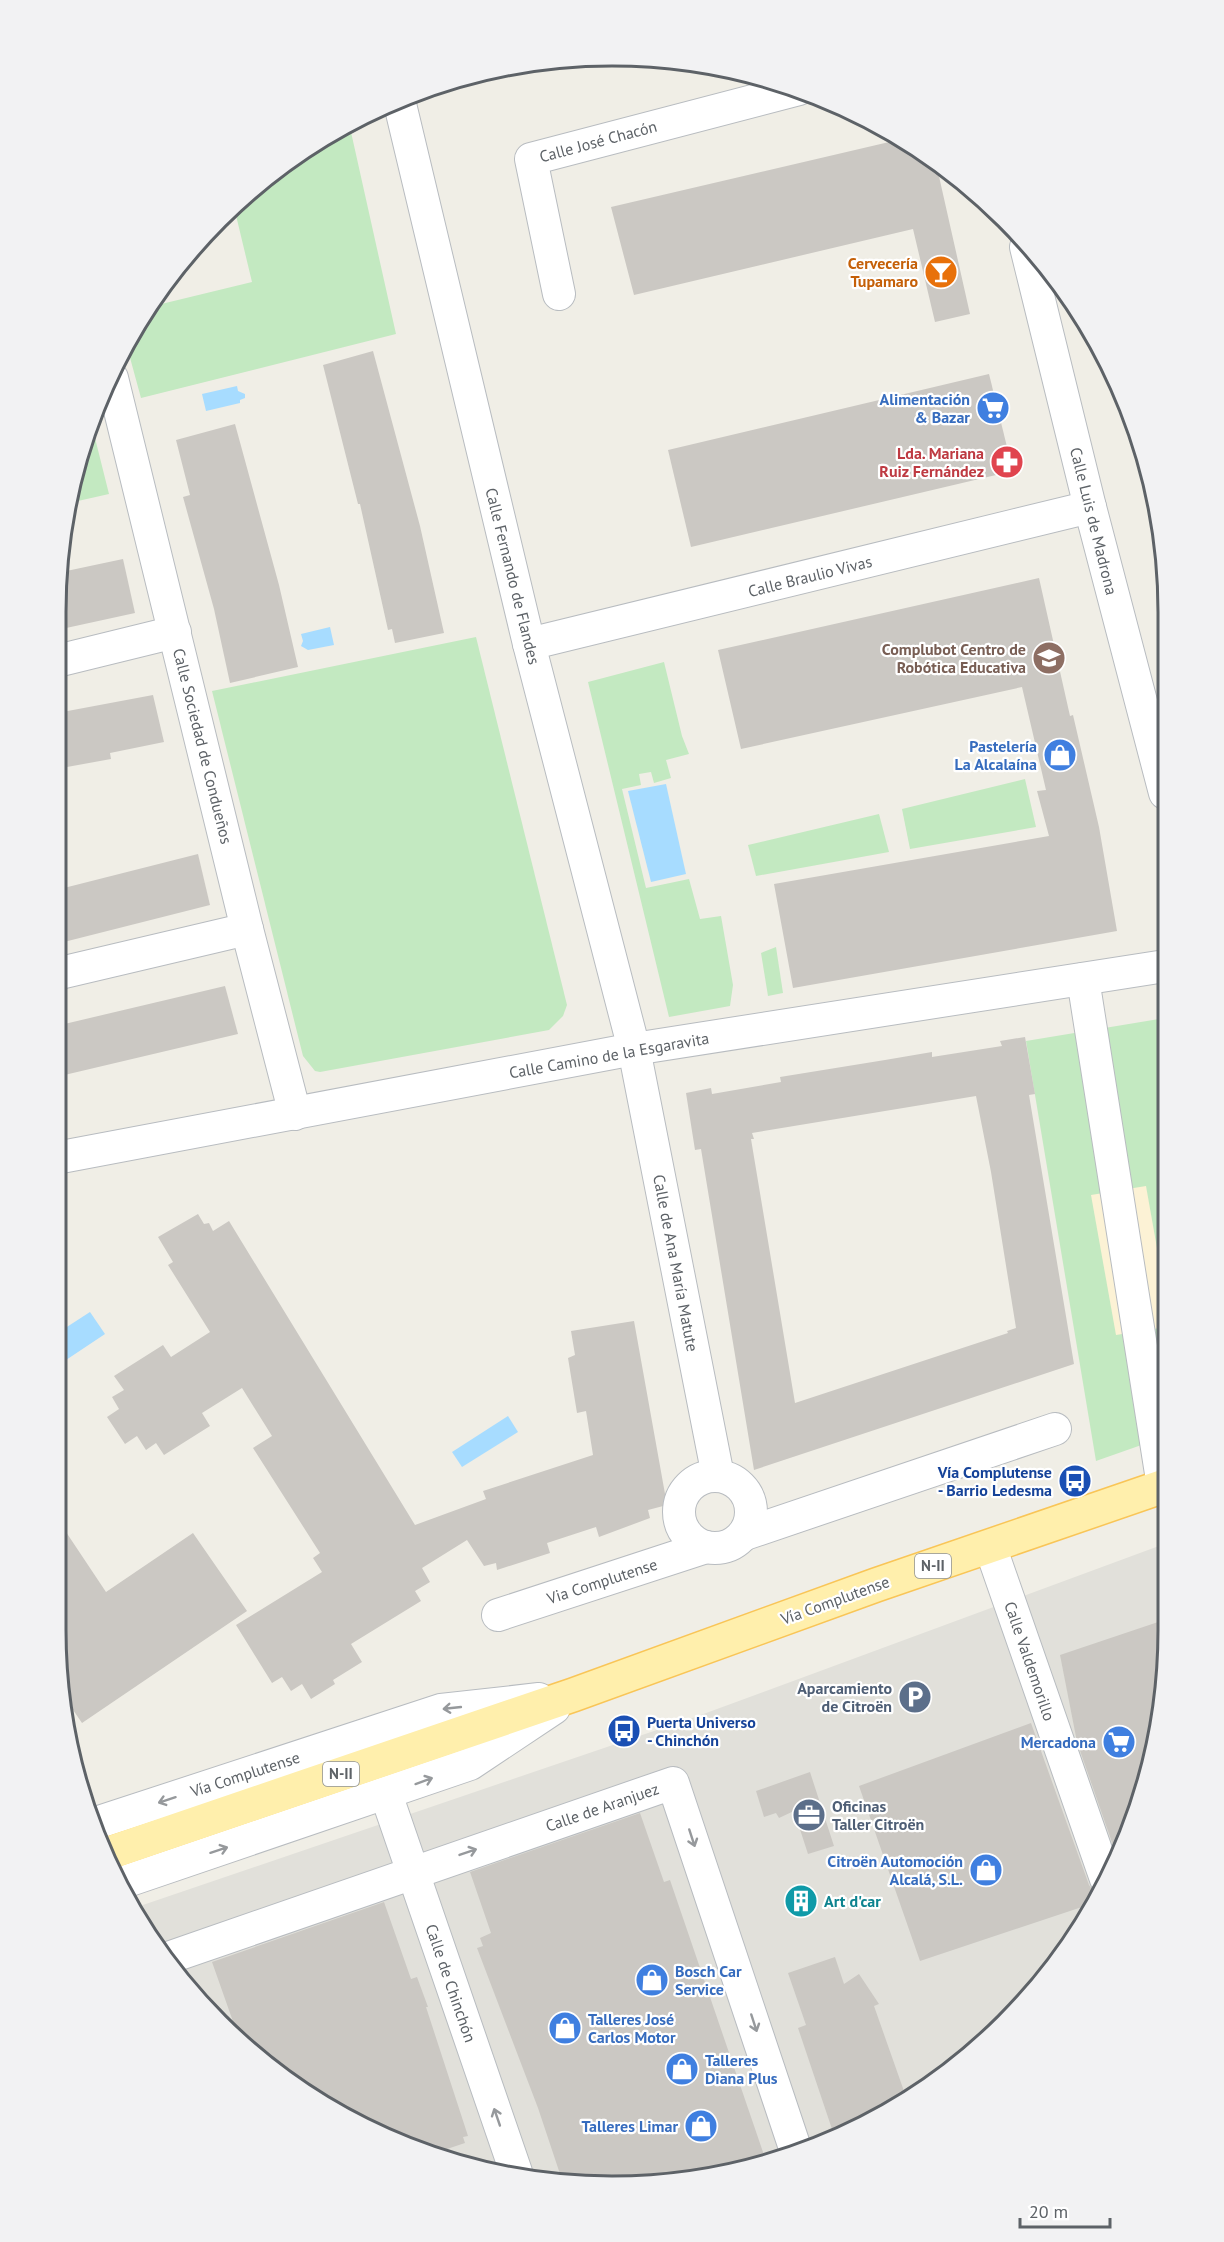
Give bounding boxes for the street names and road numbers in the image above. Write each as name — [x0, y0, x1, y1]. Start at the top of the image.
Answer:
street label: Calle José Chacón — [537, 116, 659, 166]
street label: Calle Luis de Madrona — [1066, 445, 1122, 597]
street label: Calle Fernando de Flandes — [481, 486, 545, 667]
street label: Calle Braulio Vivas — [746, 551, 874, 601]
street label: Calle Sociedad de Condueños — [169, 646, 237, 846]
street label: Calle Camino de la Esgaravita — [507, 1028, 711, 1082]
street label: Calle de Ana María Matute — [649, 1173, 703, 1353]
street label: Via Complutense — [543, 1554, 660, 1609]
road number: N-II — [915, 1554, 951, 1578]
street label: Vía Complutense — [777, 1571, 892, 1629]
street label: Calle Valdemorillo — [1000, 1599, 1060, 1723]
street label: Vía Complutense — [187, 1747, 302, 1801]
road number: N-II — [323, 1762, 359, 1786]
street label: Calle de Aranjuez — [543, 1778, 661, 1836]
street label: Calle de Chinchón — [421, 1921, 481, 2045]

